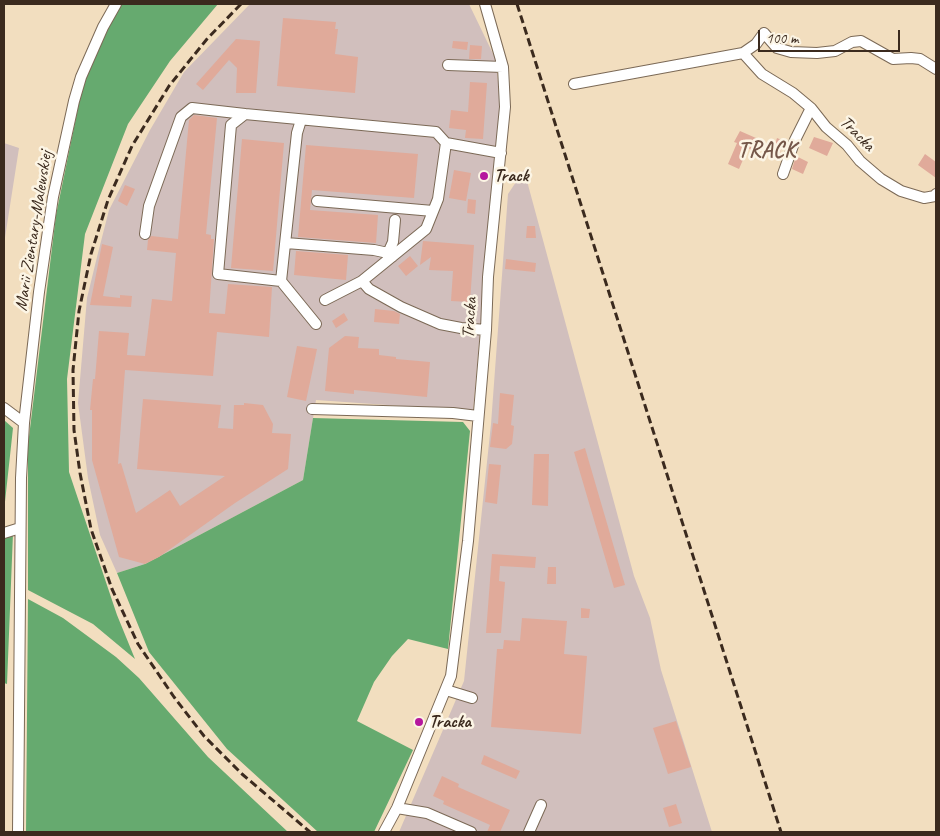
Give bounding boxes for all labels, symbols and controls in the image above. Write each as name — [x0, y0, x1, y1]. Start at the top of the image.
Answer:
scale bar — [760, 20, 902, 52]
text: 100 m — [766, 29, 798, 48]
street label: Tracka — [835, 112, 879, 156]
district label: TRACK — [737, 138, 797, 164]
street label: Marii Zientary-Malewskiej — [11, 150, 57, 312]
place label: Track — [494, 165, 528, 187]
marker: Track — [478, 170, 490, 182]
street label: Tracka — [458, 297, 482, 339]
place label: Tracka — [429, 711, 471, 733]
marker: Tracka — [413, 716, 425, 728]

